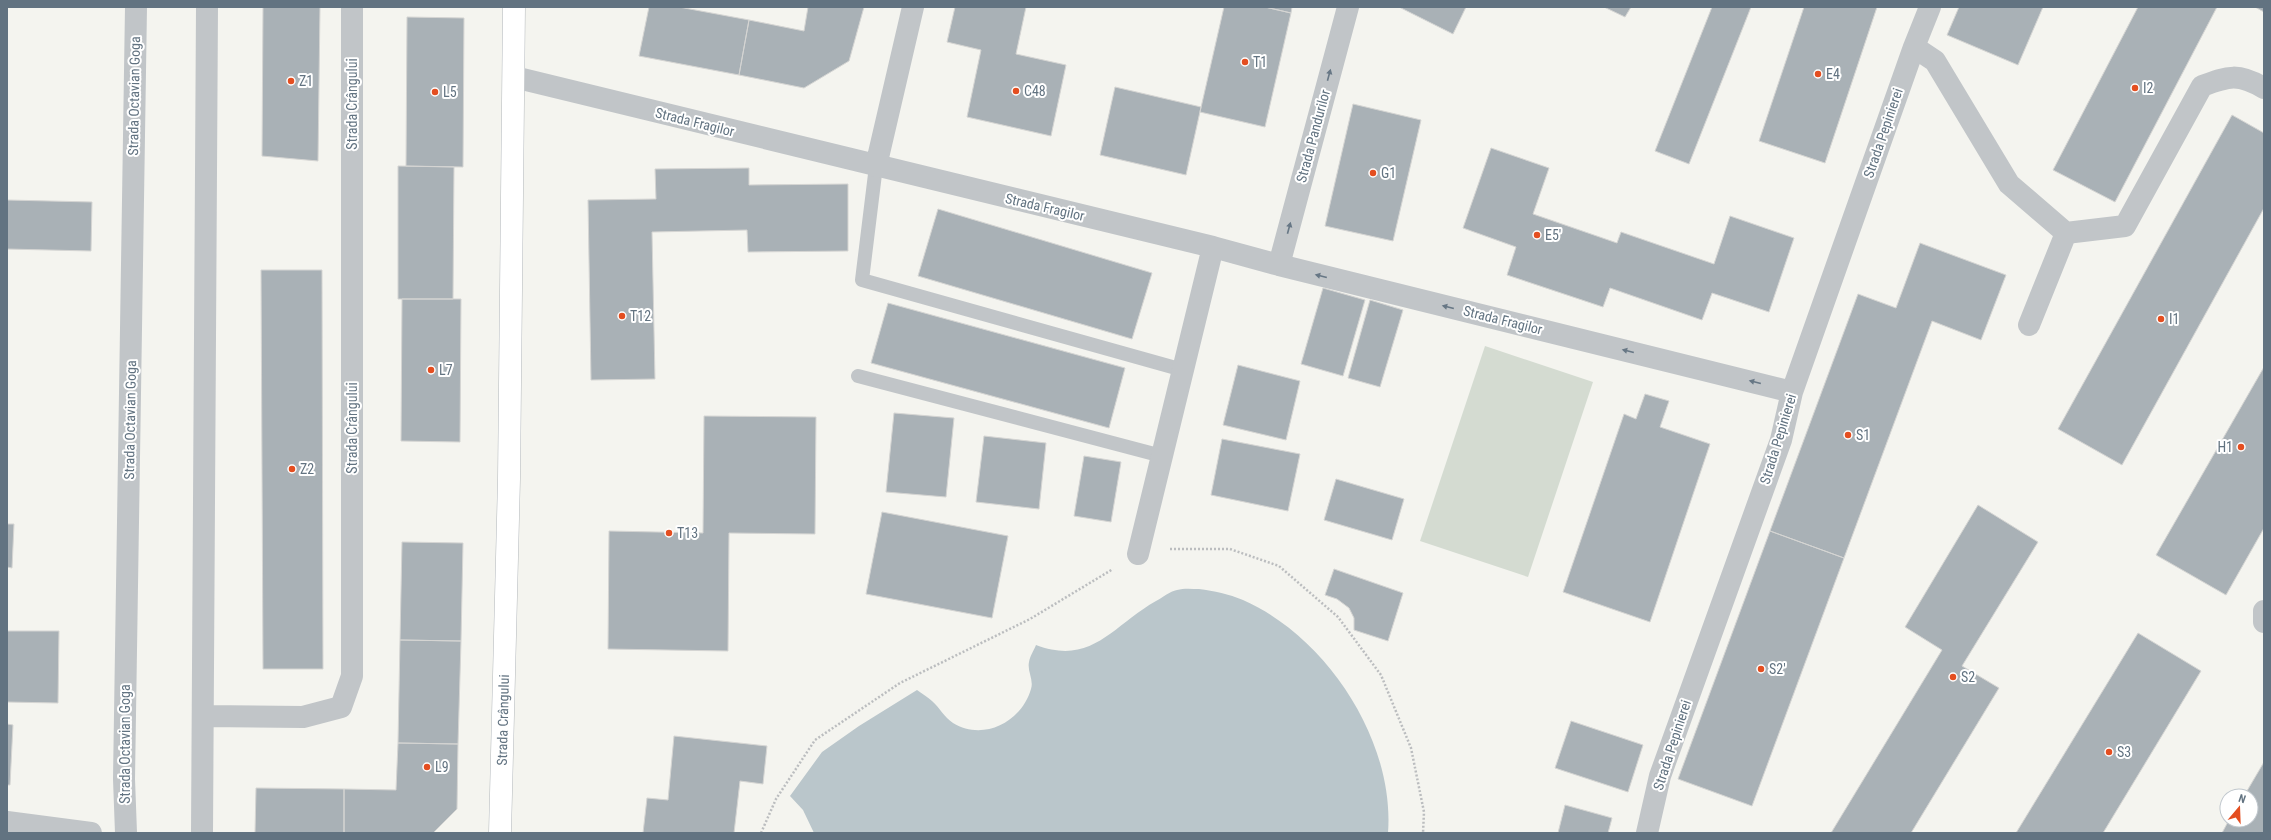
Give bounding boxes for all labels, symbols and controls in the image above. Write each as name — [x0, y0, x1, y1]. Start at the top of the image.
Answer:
street label: Strada Octavian Goga — [125, 36, 143, 156]
place label: T1 — [1253, 54, 1267, 70]
marker: T1 — [1240, 57, 1250, 67]
street label: Strada Crângului — [344, 58, 360, 150]
place label: E4 — [1826, 66, 1840, 82]
one-way arrow — [1326, 69, 1332, 81]
marker: E4 — [1813, 69, 1823, 79]
place label: Z1 — [299, 73, 313, 89]
marker: Z1 — [286, 76, 296, 86]
place label: I2 — [2143, 80, 2154, 96]
place label: C48 — [1024, 83, 1046, 99]
marker: I2 — [2130, 83, 2140, 93]
place label: L5 — [443, 84, 457, 100]
marker: C48 — [1011, 86, 1021, 96]
street label: Strada Pepinierei — [1860, 86, 1906, 180]
marker: L5 — [430, 87, 440, 97]
street label: Strada Pandurilor — [1293, 88, 1333, 184]
street label: Strada Fragilor — [654, 104, 736, 140]
place label: G1 — [1381, 165, 1396, 181]
marker: G1 — [1368, 168, 1378, 178]
street label: Strada Fragilor — [1004, 190, 1086, 224]
one-way arrow — [1286, 221, 1292, 233]
place label: E5' — [1545, 227, 1561, 243]
marker: E5' — [1532, 230, 1542, 240]
one-way arrow — [1315, 272, 1328, 278]
street label: Strada Fragilor — [1462, 302, 1544, 338]
one-way arrow — [1441, 303, 1454, 309]
place label: T12 — [630, 308, 651, 324]
marker: T12 — [617, 311, 627, 321]
place label: I1 — [2169, 311, 2179, 327]
marker: I1 — [2156, 314, 2166, 324]
one-way arrow — [1622, 348, 1634, 354]
street label: Strada Octavian Goga — [121, 360, 139, 480]
place label: L7 — [439, 362, 453, 378]
marker: L7 — [426, 365, 436, 375]
one-way arrow — [1748, 379, 1761, 385]
street label: Strada Crângului — [344, 382, 360, 474]
street label: Strada Pepinierei — [1757, 392, 1799, 486]
place label: S1 — [1856, 427, 1870, 443]
marker: S1 — [1843, 430, 1853, 440]
place label: H1 — [2217, 439, 2233, 455]
marker: H1 — [2236, 442, 2246, 452]
place label: Z2 — [300, 461, 314, 477]
marker: Z2 — [287, 464, 297, 474]
place label: T13 — [677, 525, 698, 541]
marker: T13 — [664, 528, 674, 538]
place label: S2' — [1769, 661, 1786, 677]
marker: S2' — [1756, 664, 1766, 674]
place label: S2 — [1961, 669, 1975, 685]
marker: S2 — [1948, 672, 1958, 682]
street label: Strada Crângului — [494, 674, 512, 766]
street label: Strada Octavian Goga — [117, 684, 133, 804]
street label: Strada Pepinierei — [1650, 698, 1694, 792]
place label: S3 — [2117, 744, 2131, 760]
marker: S3 — [2104, 747, 2114, 757]
place label: L9 — [435, 759, 449, 775]
marker: L9 — [422, 762, 432, 772]
north arrow — [2219, 788, 2259, 828]
text: N — [2237, 792, 2248, 806]

